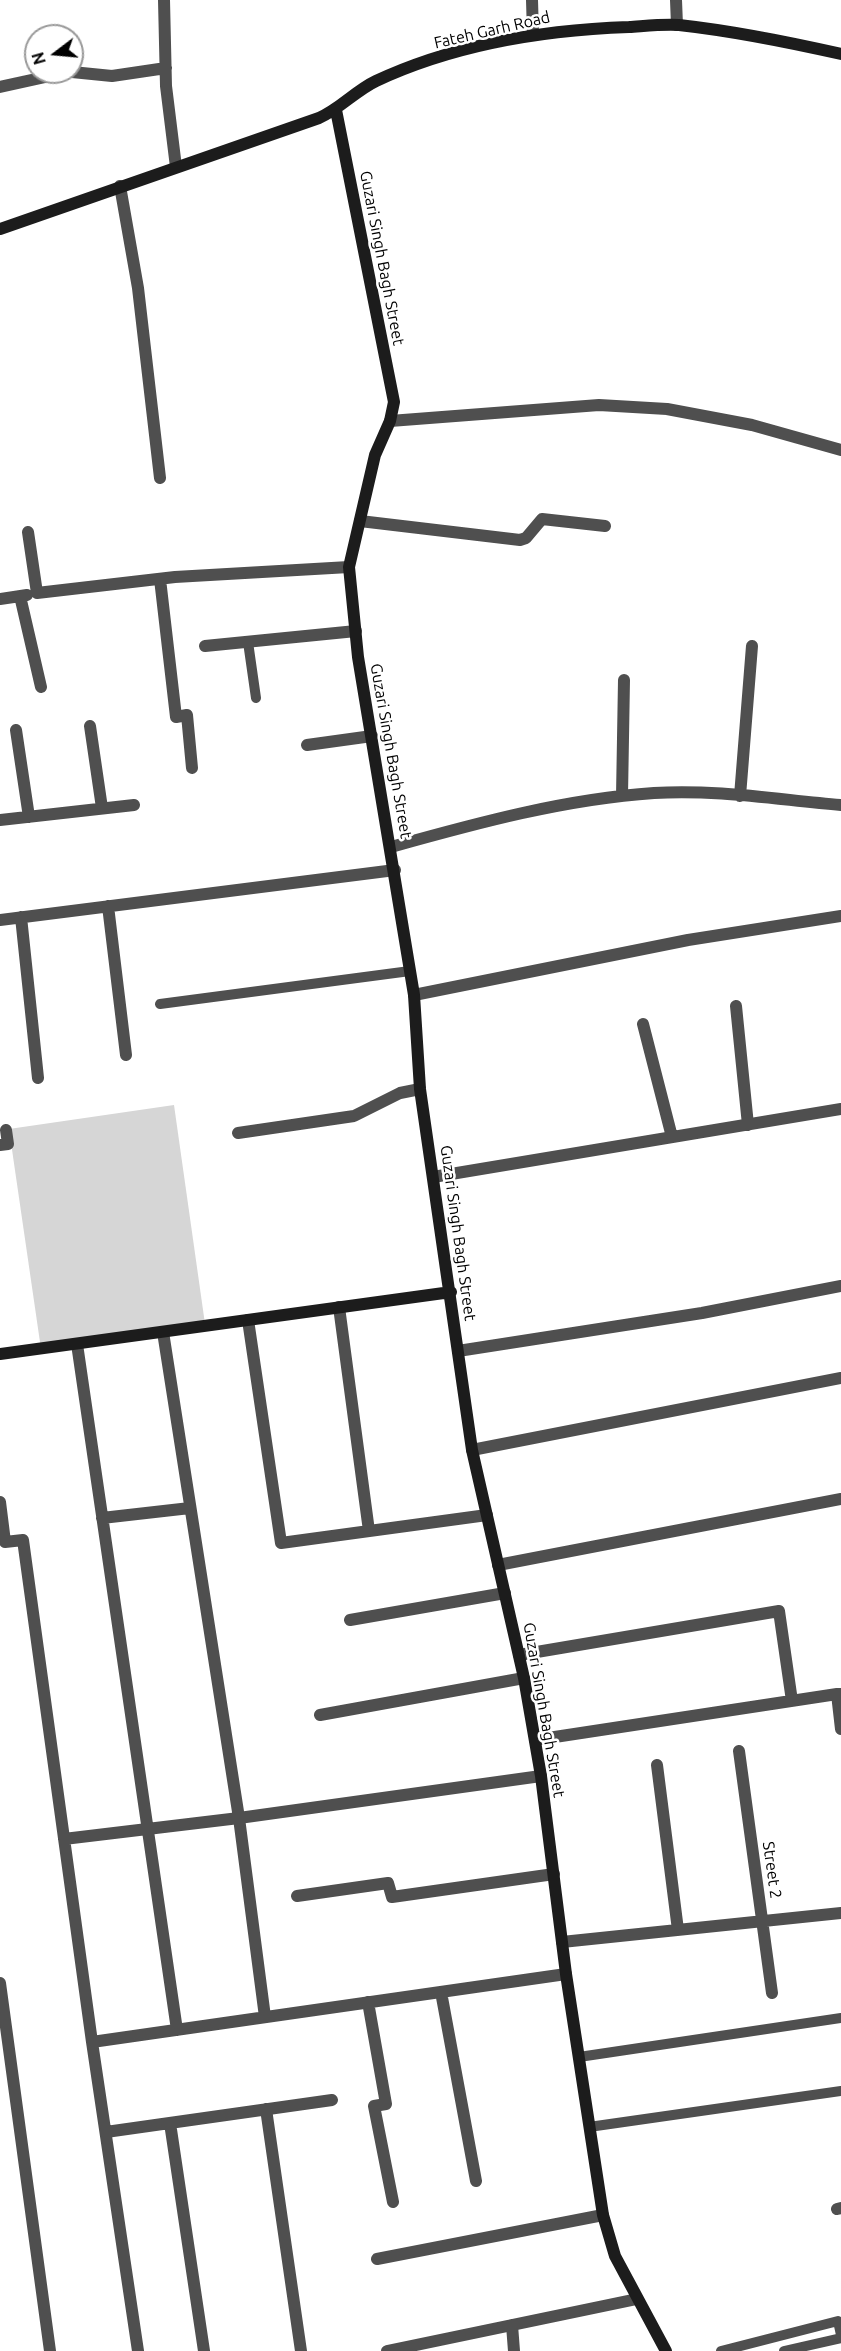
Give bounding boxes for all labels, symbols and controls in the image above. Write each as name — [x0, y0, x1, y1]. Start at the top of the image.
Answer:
street label: Fateh Garh Road — [432, 7, 552, 53]
north arrow — [24, 24, 84, 84]
text: N — [28, 50, 49, 67]
street label: Guzari Singh Bagh Street — [356, 169, 408, 347]
street label: Guzari Singh Bagh Street — [366, 662, 416, 840]
street label: Guzari Singh Bagh Street — [436, 1144, 480, 1322]
street label: Guzari Singh Bagh Street — [519, 1621, 569, 1799]
street label: Street 2 — [759, 1840, 785, 1900]

